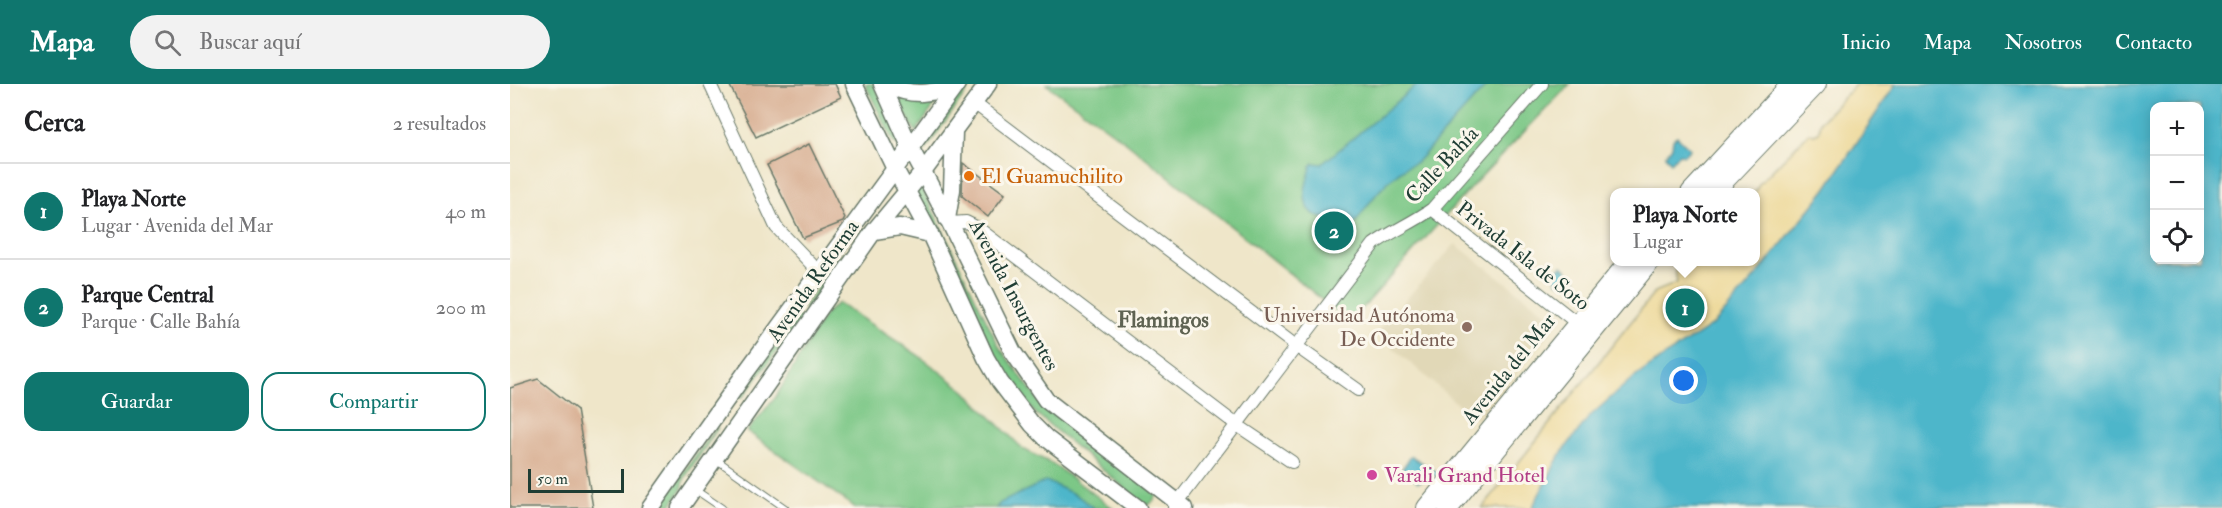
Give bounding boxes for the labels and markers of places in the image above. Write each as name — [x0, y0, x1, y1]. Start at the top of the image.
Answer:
place label: El Guamuchilito — [981, 163, 1123, 190]
marker: El Guamuchilito — [962, 169, 976, 183]
pin: 2 — [1314, 208, 1354, 254]
pin: 1 — [1666, 286, 1704, 330]
place label: Universidad Autónoma De Occidente — [1263, 302, 1455, 353]
marker: Universidad Autónoma De Occidente — [1460, 320, 1474, 334]
place label: Varali Grand Hotel — [1384, 462, 1546, 489]
marker: Varali Grand Hotel — [1365, 468, 1379, 482]

